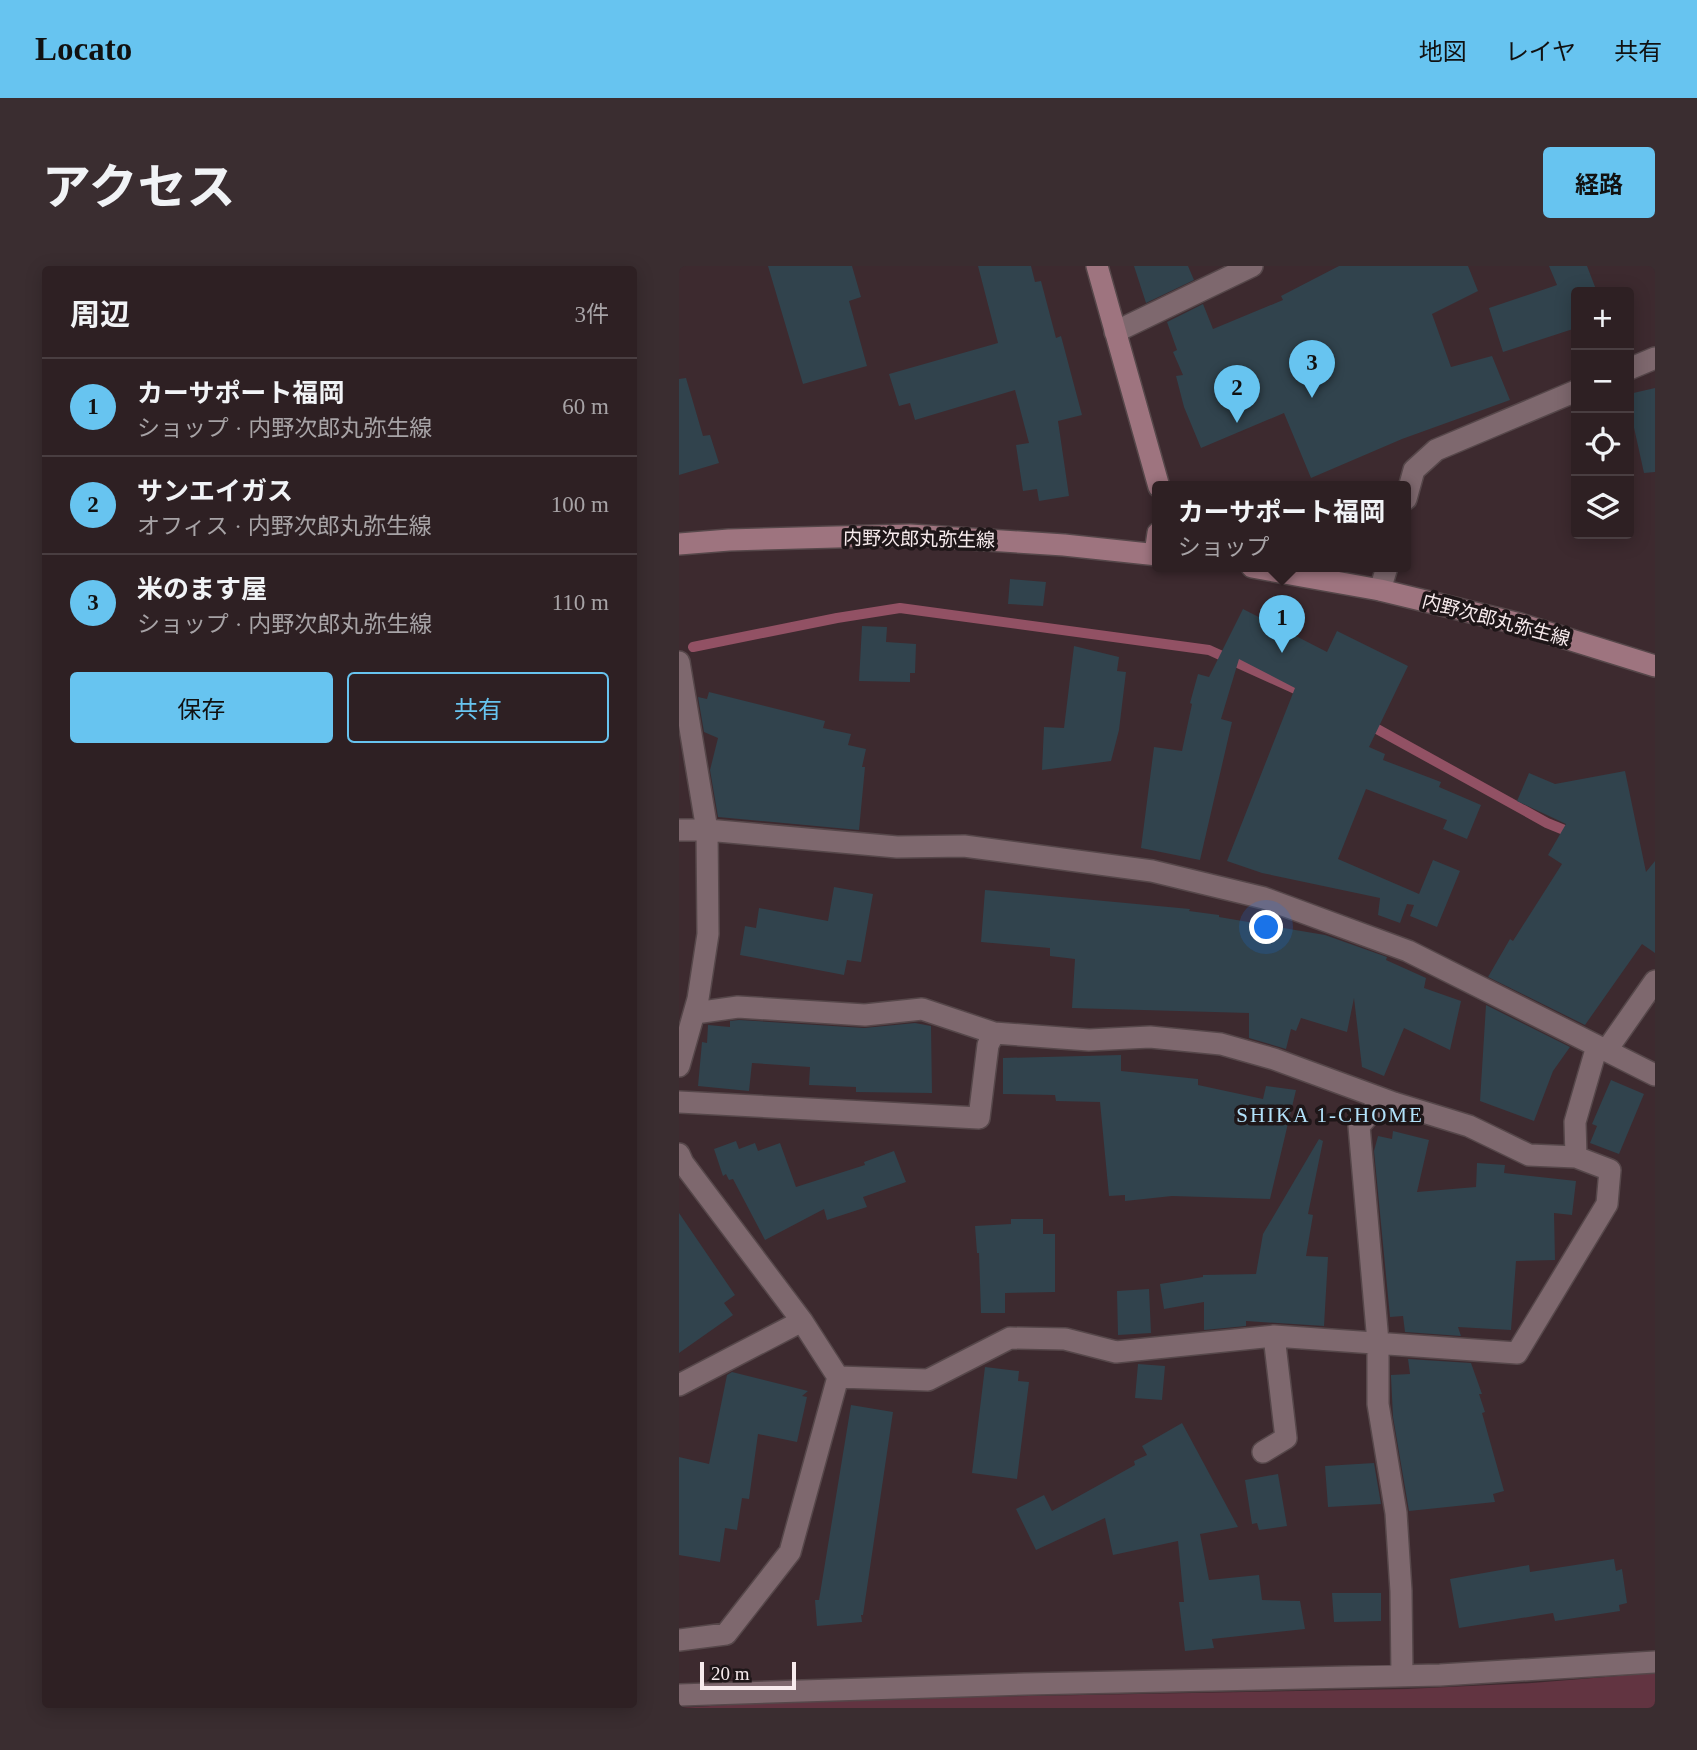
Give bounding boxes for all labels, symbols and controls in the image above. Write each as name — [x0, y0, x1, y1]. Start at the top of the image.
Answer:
text: Locato — [35, 31, 132, 67]
text: 地図 — [1419, 39, 1467, 65]
text: レイヤ — [1505, 39, 1576, 65]
text: 共有 — [1614, 39, 1662, 65]
button: 経路 — [1543, 147, 1655, 218]
text: アクセス — [42, 160, 236, 215]
map controls — [1571, 287, 1634, 539]
button: + — [1571, 287, 1634, 350]
text: 周辺 — [70, 298, 130, 331]
text: 3件 — [575, 302, 609, 327]
pin: 3 — [1289, 340, 1335, 398]
button: − — [1571, 350, 1634, 413]
pin: 2 — [1214, 365, 1260, 423]
text: カーサポート福岡 — [137, 379, 344, 408]
text: 1 — [87, 394, 99, 419]
text: 60 m — [562, 394, 609, 419]
button: locate — [1571, 413, 1634, 476]
text: ショップ · 内野次郎丸弥生線 — [137, 416, 432, 441]
button: layers — [1571, 476, 1634, 539]
text: サンエイガス — [137, 477, 293, 506]
popup — [1152, 481, 1411, 572]
text: 2 — [87, 492, 99, 517]
text: 100 m — [551, 492, 609, 517]
text: カーサポート福岡 — [1178, 498, 1385, 527]
text: オフィス · 内野次郎丸弥生線 — [137, 514, 432, 539]
street label: 内野次郎丸弥生線 — [843, 527, 995, 551]
text: ショップ — [1178, 535, 1270, 560]
text: 米のます屋 — [137, 575, 267, 604]
text: 3 — [87, 590, 99, 615]
text: 110 m — [552, 590, 609, 615]
street label: 内野次郎丸弥生線 — [1420, 590, 1572, 650]
pin: 1 — [1259, 595, 1305, 653]
text: ショップ · 内野次郎丸弥生線 — [137, 612, 432, 637]
button: 保存 — [70, 672, 333, 743]
button: 共有 — [347, 672, 609, 743]
your location — [1249, 910, 1283, 944]
district label: SHIKA 1-CHOME — [1236, 1103, 1424, 1127]
scale bar — [700, 1659, 796, 1691]
text: 20 m — [711, 1663, 750, 1684]

